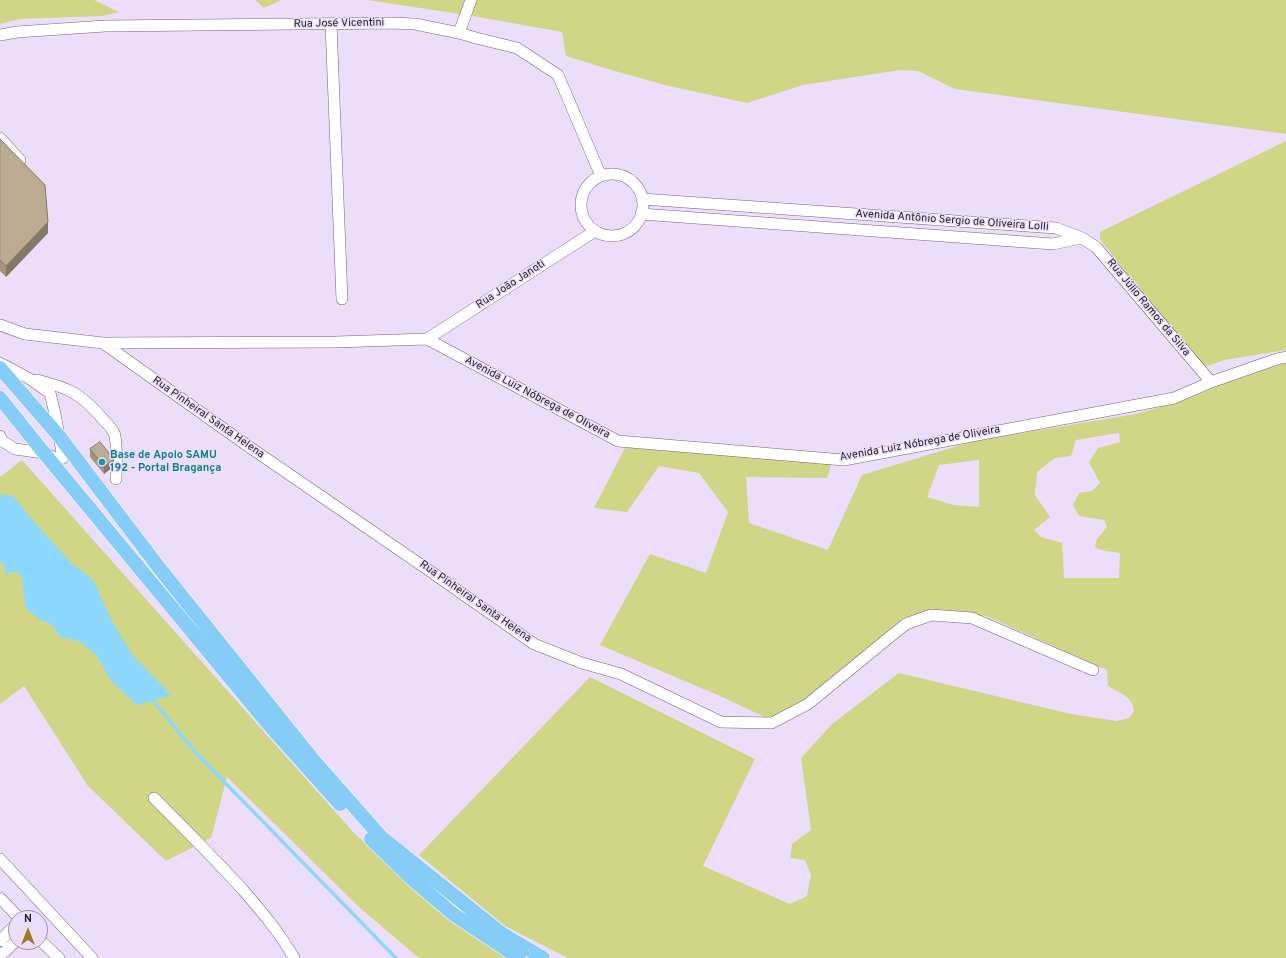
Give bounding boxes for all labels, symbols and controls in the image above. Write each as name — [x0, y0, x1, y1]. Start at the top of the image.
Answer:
street label: Rua José Vicentini — [294, 17, 384, 31]
street label: Avenida Antônio Sergio de Oliveira Lolli — [855, 208, 1049, 234]
street label: Rua Júlio Ramos da Silva — [1103, 257, 1193, 359]
street label: Rua João Janoti — [474, 258, 548, 312]
street label: Avenida Luiz Nóbrega de Oliveira — [462, 354, 612, 442]
street label: Rua Pinheiral Santa Helena — [149, 374, 267, 462]
street label: Avenida Luiz Nóbrega de Oliveira — [839, 423, 1001, 465]
place label: Base de Apoio SAMU 192 - Portal Bragança — [110, 449, 221, 475]
marker: Base de Apoio SAMU 192 - Portal Bragança — [97, 457, 107, 467]
street label: Rua Pinheiral Santa Helena — [416, 558, 534, 646]
north arrow — [8, 910, 48, 950]
text: N — [24, 912, 32, 926]

